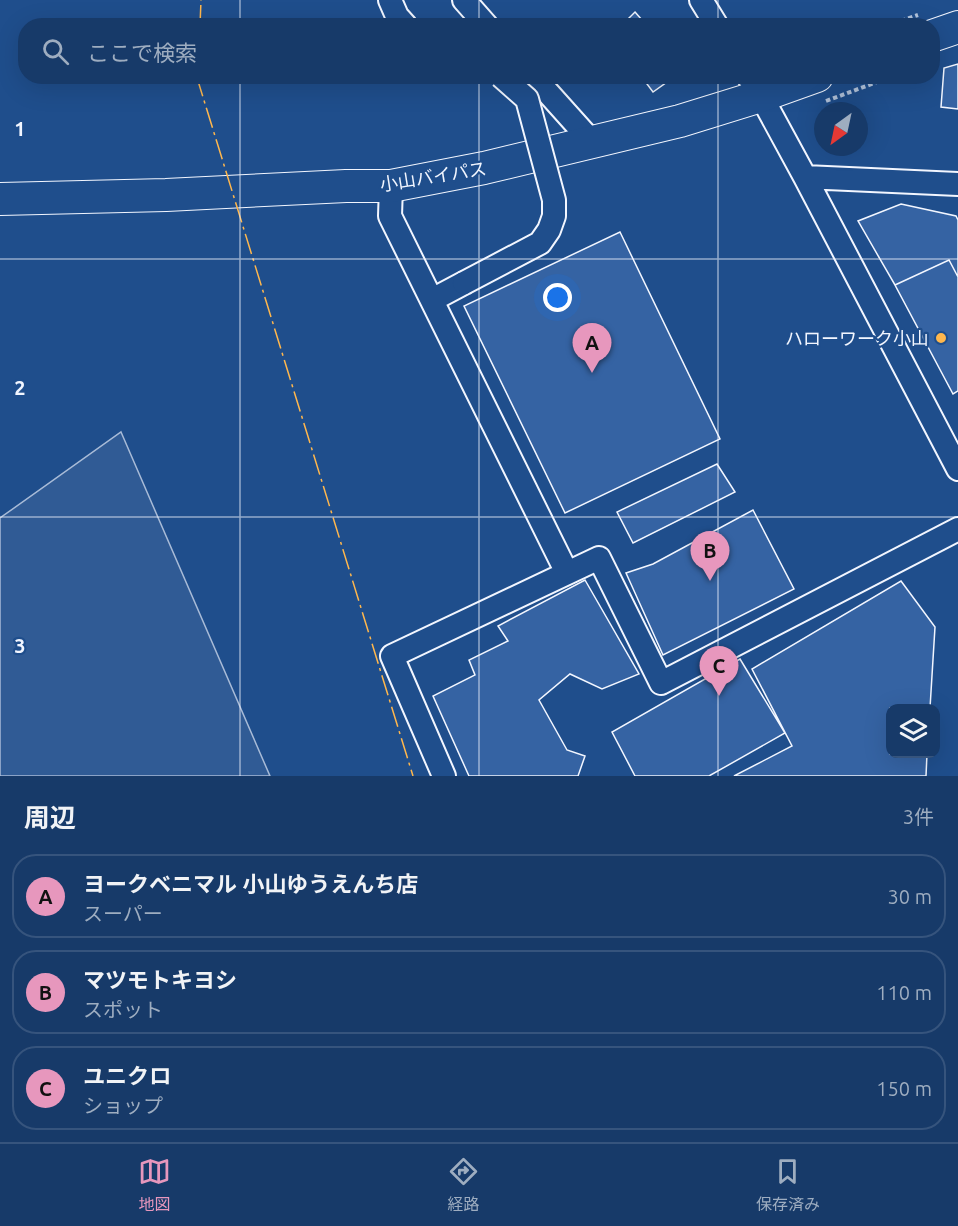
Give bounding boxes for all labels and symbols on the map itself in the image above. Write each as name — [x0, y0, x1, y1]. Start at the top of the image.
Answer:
north arrow — [814, 102, 868, 156]
text: 1 — [14, 117, 26, 140]
street label: 小山バイパス — [378, 158, 488, 194]
your location — [543, 283, 572, 312]
pin: A — [572, 324, 612, 373]
place label: ハローワーク小山 — [785, 328, 929, 348]
marker: ハローワーク小山 — [934, 331, 948, 345]
text: 2 — [14, 376, 26, 399]
pin: B — [690, 532, 730, 581]
text: 3 — [14, 634, 26, 657]
pin: C — [700, 646, 738, 696]

